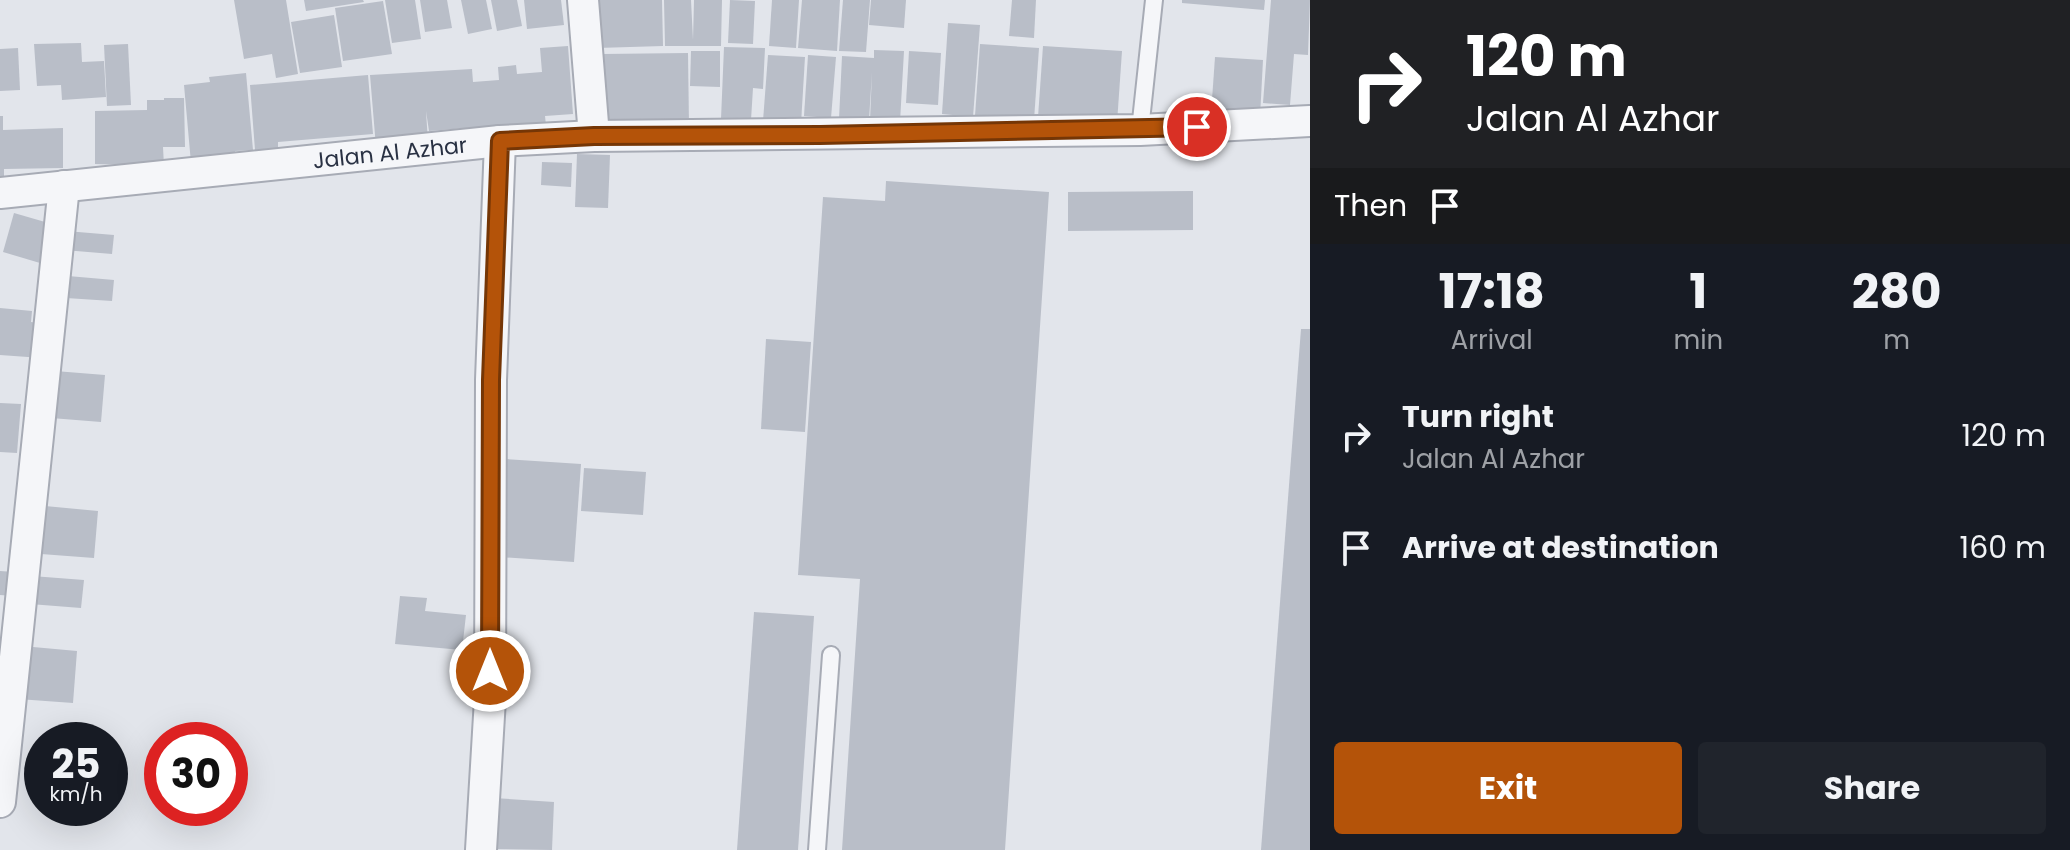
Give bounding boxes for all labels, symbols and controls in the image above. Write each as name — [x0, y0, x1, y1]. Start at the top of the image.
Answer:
text: 120 m — [1466, 17, 1627, 96]
icon: right — [1334, 32, 1438, 136]
pin — [1163, 93, 1231, 161]
text: Jalan Al Azhar — [1466, 93, 1719, 144]
icon: arrive — [1175, 105, 1219, 149]
street label: Jalan Al Azhar — [311, 129, 469, 176]
text: Then — [1334, 184, 1407, 227]
icon: arrive — [1423, 184, 1467, 228]
text: 17:18 — [1438, 258, 1545, 325]
text: 1 — [1689, 258, 1707, 325]
text: 280 — [1852, 258, 1942, 325]
text: Arrival — [1451, 322, 1533, 358]
text: min — [1673, 322, 1723, 358]
text: m — [1883, 322, 1910, 358]
text: Turn right — [1402, 395, 1554, 438]
icon: right — [1334, 414, 1378, 458]
text: 120 m — [1961, 414, 2046, 457]
text: Jalan Al Azhar — [1402, 441, 1585, 477]
icon: arrive — [1334, 526, 1378, 570]
text: Arrive at destination — [1402, 526, 1719, 569]
text: 160 m — [1960, 526, 2046, 569]
position arrow — [448, 629, 532, 713]
speed limit sign: 30 — [144, 722, 248, 826]
text: 25 — [52, 736, 100, 792]
button: Exit — [1334, 742, 1682, 834]
button: Share — [1698, 742, 2046, 834]
text: km/h — [49, 780, 103, 808]

